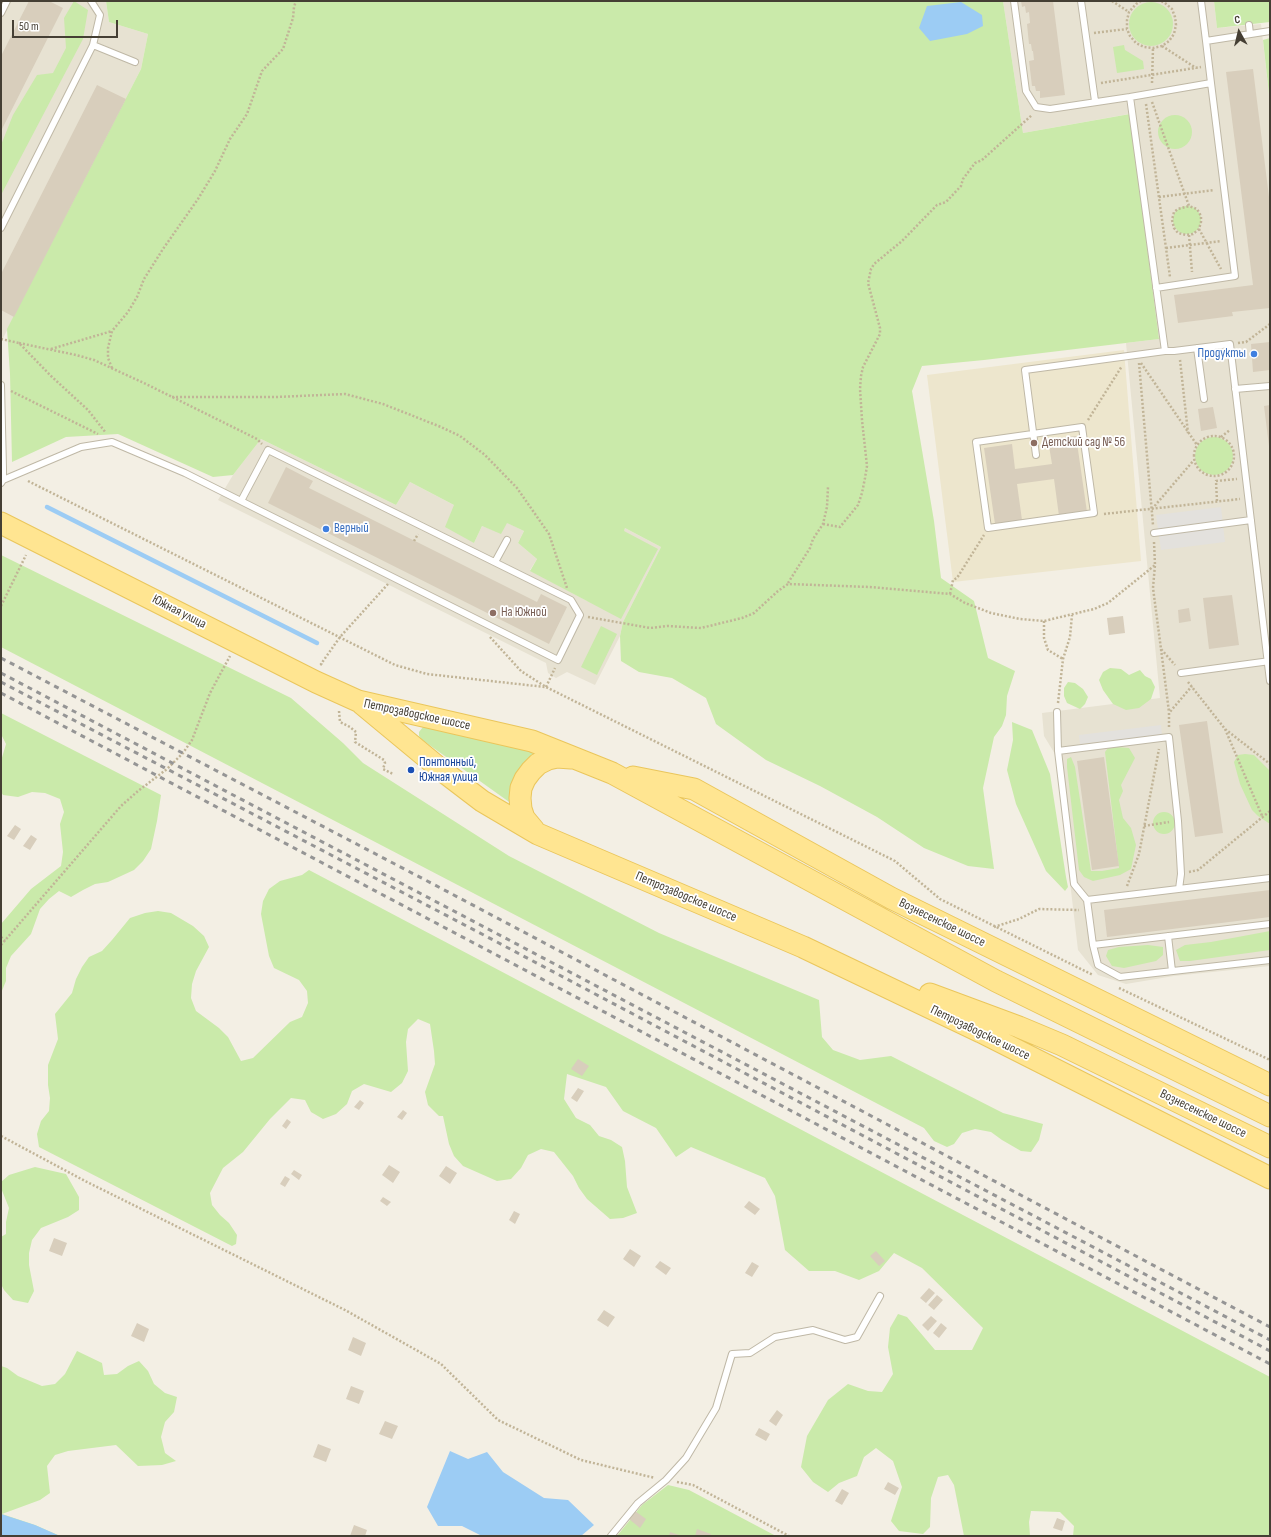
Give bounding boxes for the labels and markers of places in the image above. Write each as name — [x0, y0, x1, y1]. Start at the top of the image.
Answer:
place label: Продукты — [1198, 346, 1246, 362]
marker: Продукты — [1249, 349, 1259, 359]
place label: Детский сад № 56 — [1042, 435, 1125, 451]
marker: Детский сад № 56 — [1029, 438, 1039, 448]
place label: Верный — [334, 521, 369, 537]
marker: Верный — [321, 524, 331, 534]
place label: На Южной — [501, 605, 547, 621]
marker: На Южной — [488, 608, 498, 618]
place label: Понтонный, Южная улица — [419, 755, 478, 786]
marker: Понтонный, Южная улица — [406, 765, 416, 775]

